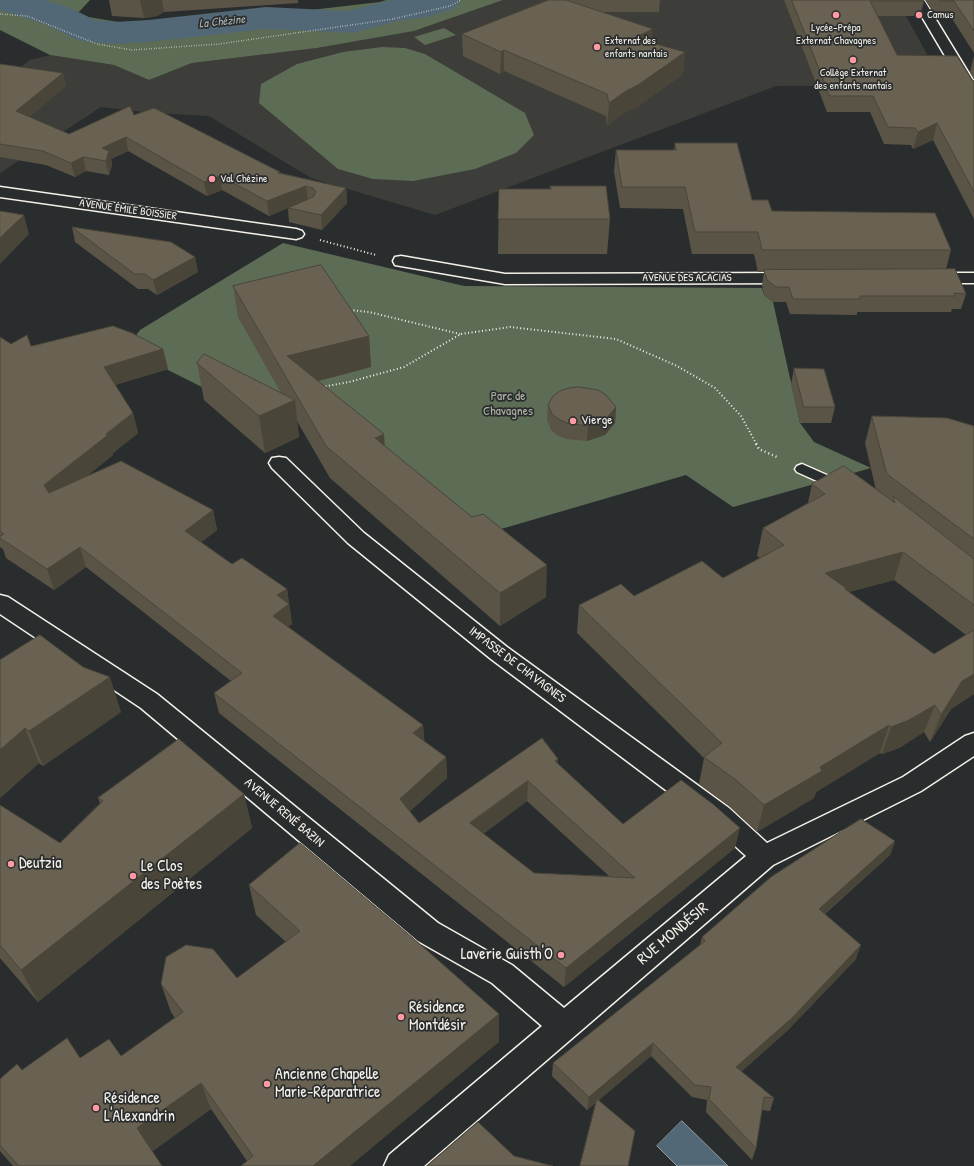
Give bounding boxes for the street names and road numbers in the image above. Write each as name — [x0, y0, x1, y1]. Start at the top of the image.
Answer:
street label: AVENUE ÉMILE BOISSIER — [79, 197, 177, 223]
street label: AVENUE DES ACACIAS — [642, 271, 732, 285]
street label: IMPASSE DE CHAVAGNES — [466, 624, 568, 706]
street label: AVENUE RENÉ BAZIN — [241, 775, 327, 851]
street label: RUE MONDÉSIR — [634, 899, 712, 969]

